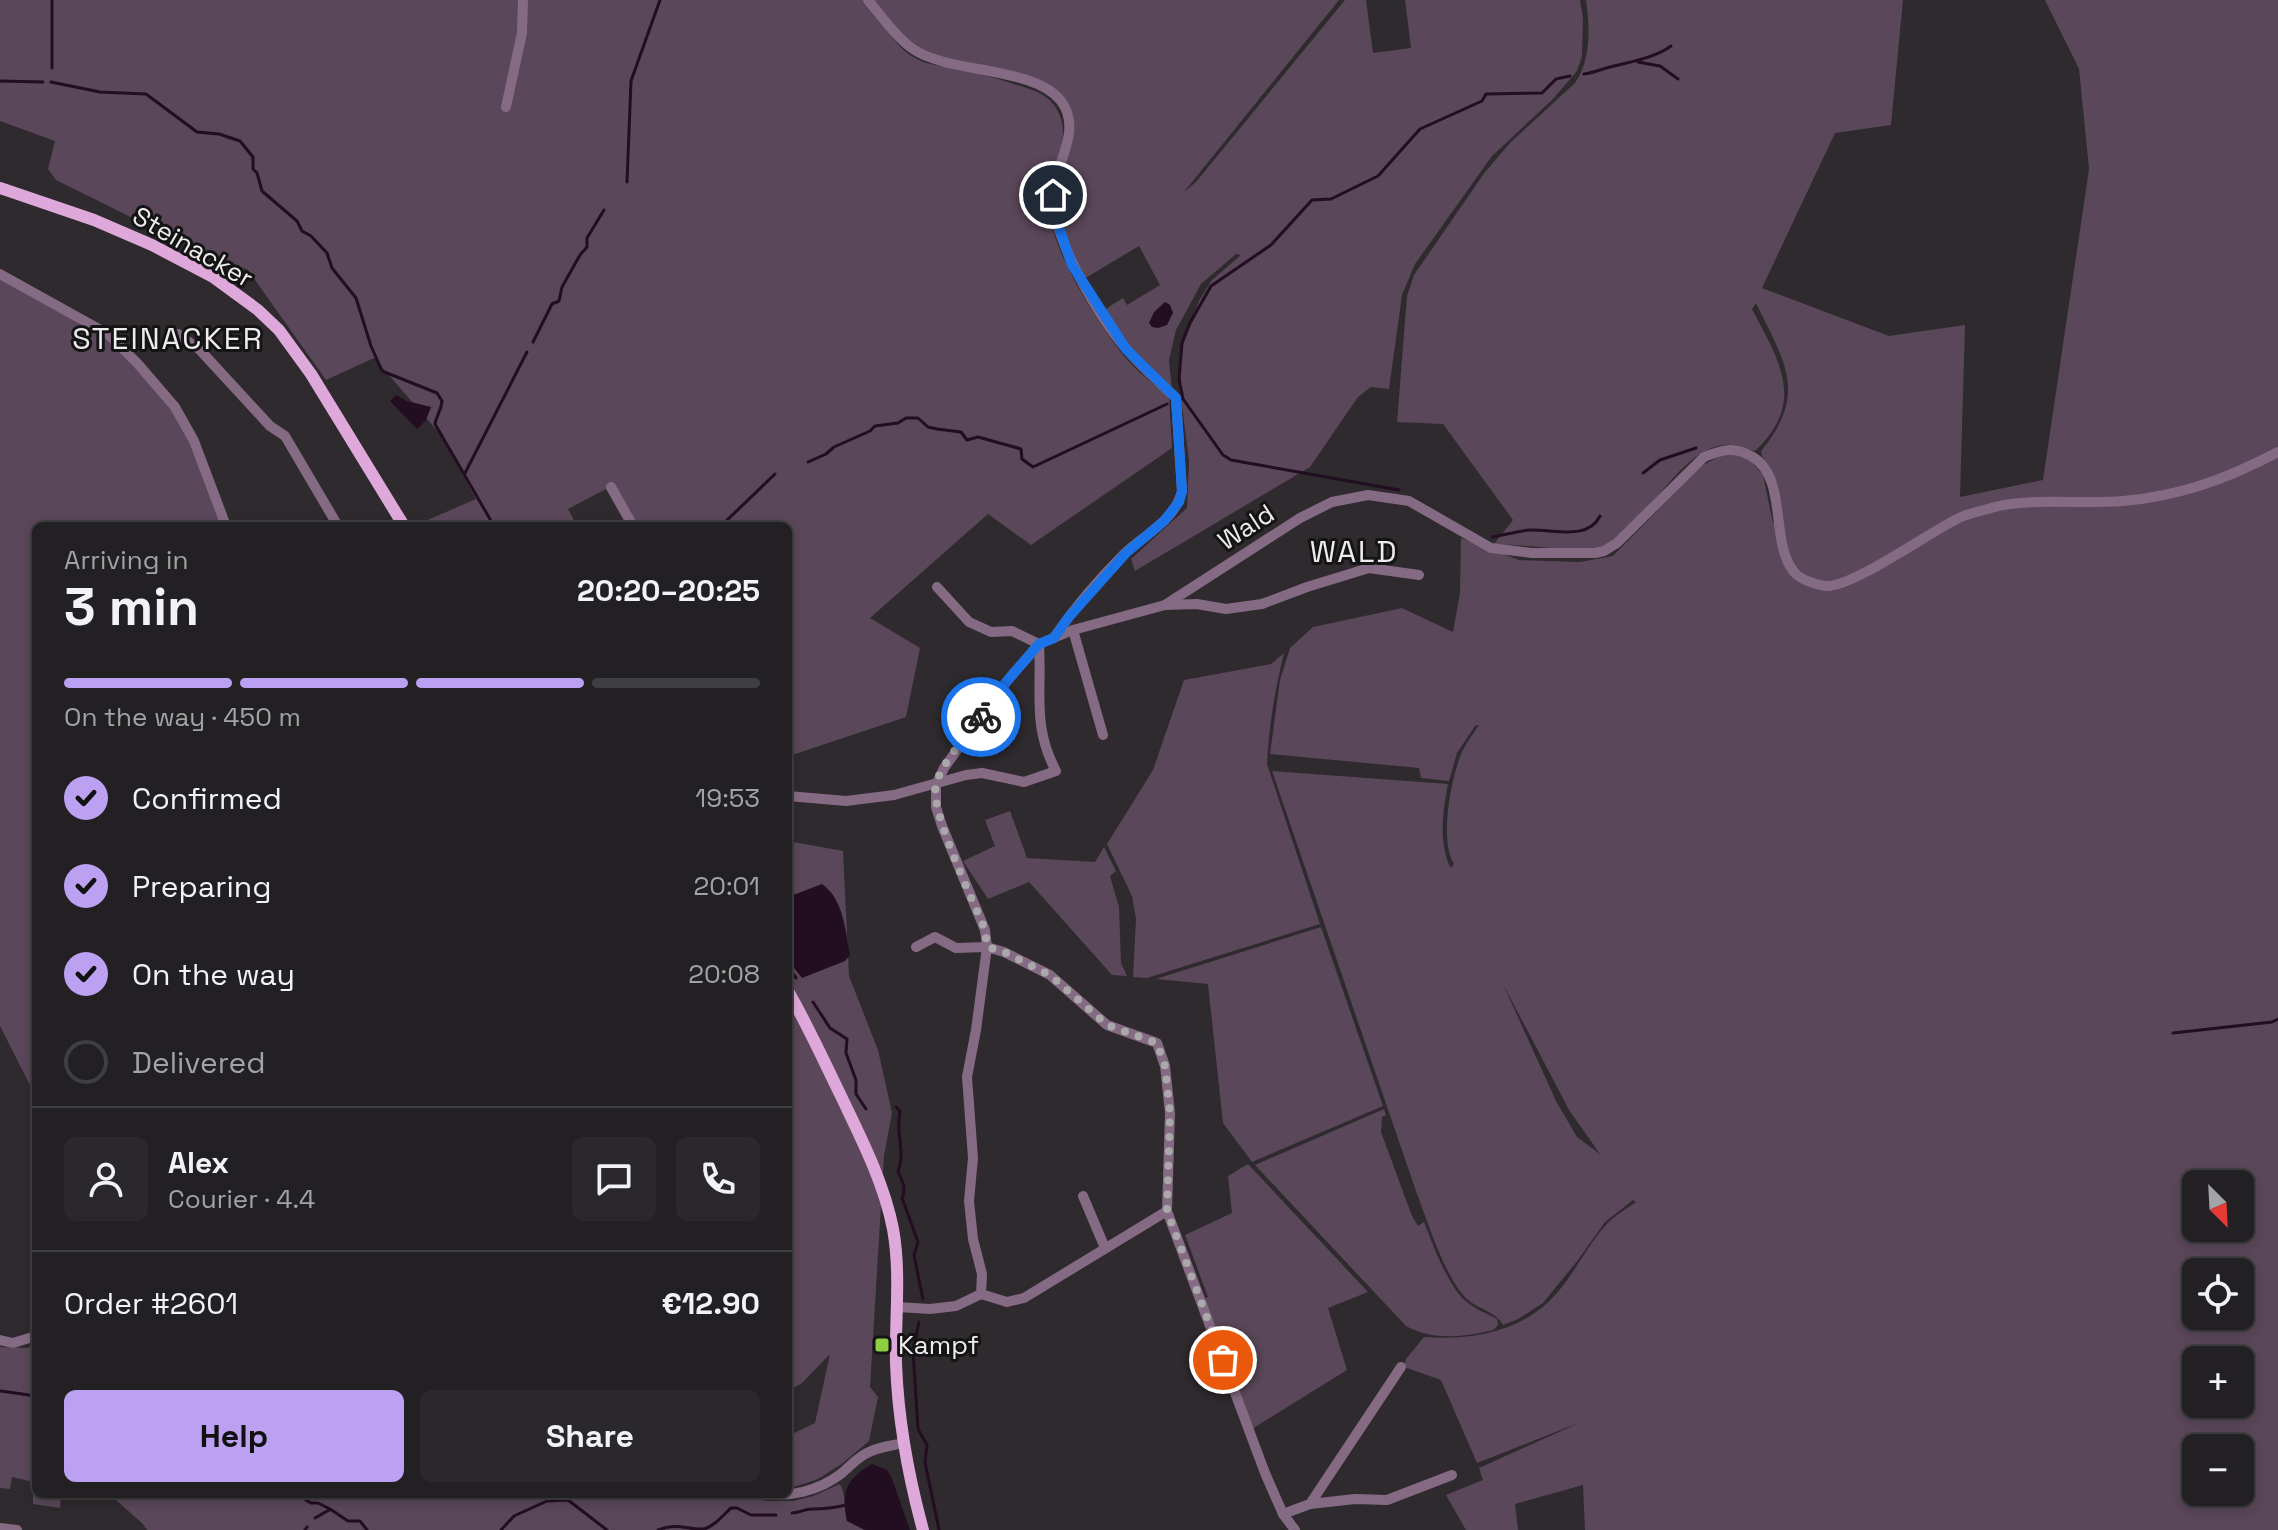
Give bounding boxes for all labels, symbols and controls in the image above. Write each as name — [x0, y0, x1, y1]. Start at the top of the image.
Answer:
pin — [1019, 161, 1087, 229]
icon: home — [1031, 173, 1075, 217]
street label: Steinacker — [127, 199, 259, 295]
district label: STEINACKER — [72, 319, 264, 358]
street label: Wald — [1211, 496, 1281, 558]
district label: WALD — [1310, 532, 1398, 571]
text: Arriving in — [64, 543, 188, 577]
text: 20:20–20:25 — [577, 571, 760, 610]
text: 3 min — [64, 574, 199, 640]
courier — [941, 677, 1021, 757]
icon: bike — [959, 695, 1003, 739]
text: On the way · 450 m — [64, 700, 301, 734]
icon: check — [64, 776, 108, 820]
text: Confirmed — [132, 779, 282, 818]
text: 19:53 — [695, 781, 760, 815]
icon: check — [64, 864, 108, 908]
text: Preparing — [132, 867, 271, 906]
text: 20:01 — [694, 869, 760, 903]
icon: check — [64, 952, 108, 996]
text: On the way — [132, 955, 295, 994]
text: 20:08 — [688, 957, 760, 991]
text: Delivered — [132, 1043, 266, 1082]
button: person — [64, 1137, 148, 1221]
button: chat — [572, 1137, 656, 1221]
button: phone — [676, 1137, 760, 1221]
text: Alex — [168, 1143, 229, 1182]
north arrow — [2182, 1170, 2254, 1242]
map controls — [2182, 1170, 2254, 1506]
text: Courier · 4.4 — [168, 1182, 315, 1216]
button: locate — [2182, 1258, 2254, 1330]
text: Order #2601 — [64, 1284, 238, 1323]
text: €12.90 — [661, 1284, 760, 1323]
pin — [1189, 1326, 1257, 1394]
place label: Kampf — [898, 1328, 979, 1362]
marker: Kampf — [873, 1336, 891, 1354]
icon: bag — [1201, 1338, 1245, 1382]
button: + — [2182, 1346, 2254, 1418]
button: Help — [64, 1390, 404, 1482]
button: Share — [420, 1390, 760, 1482]
button: − — [2182, 1434, 2254, 1506]

